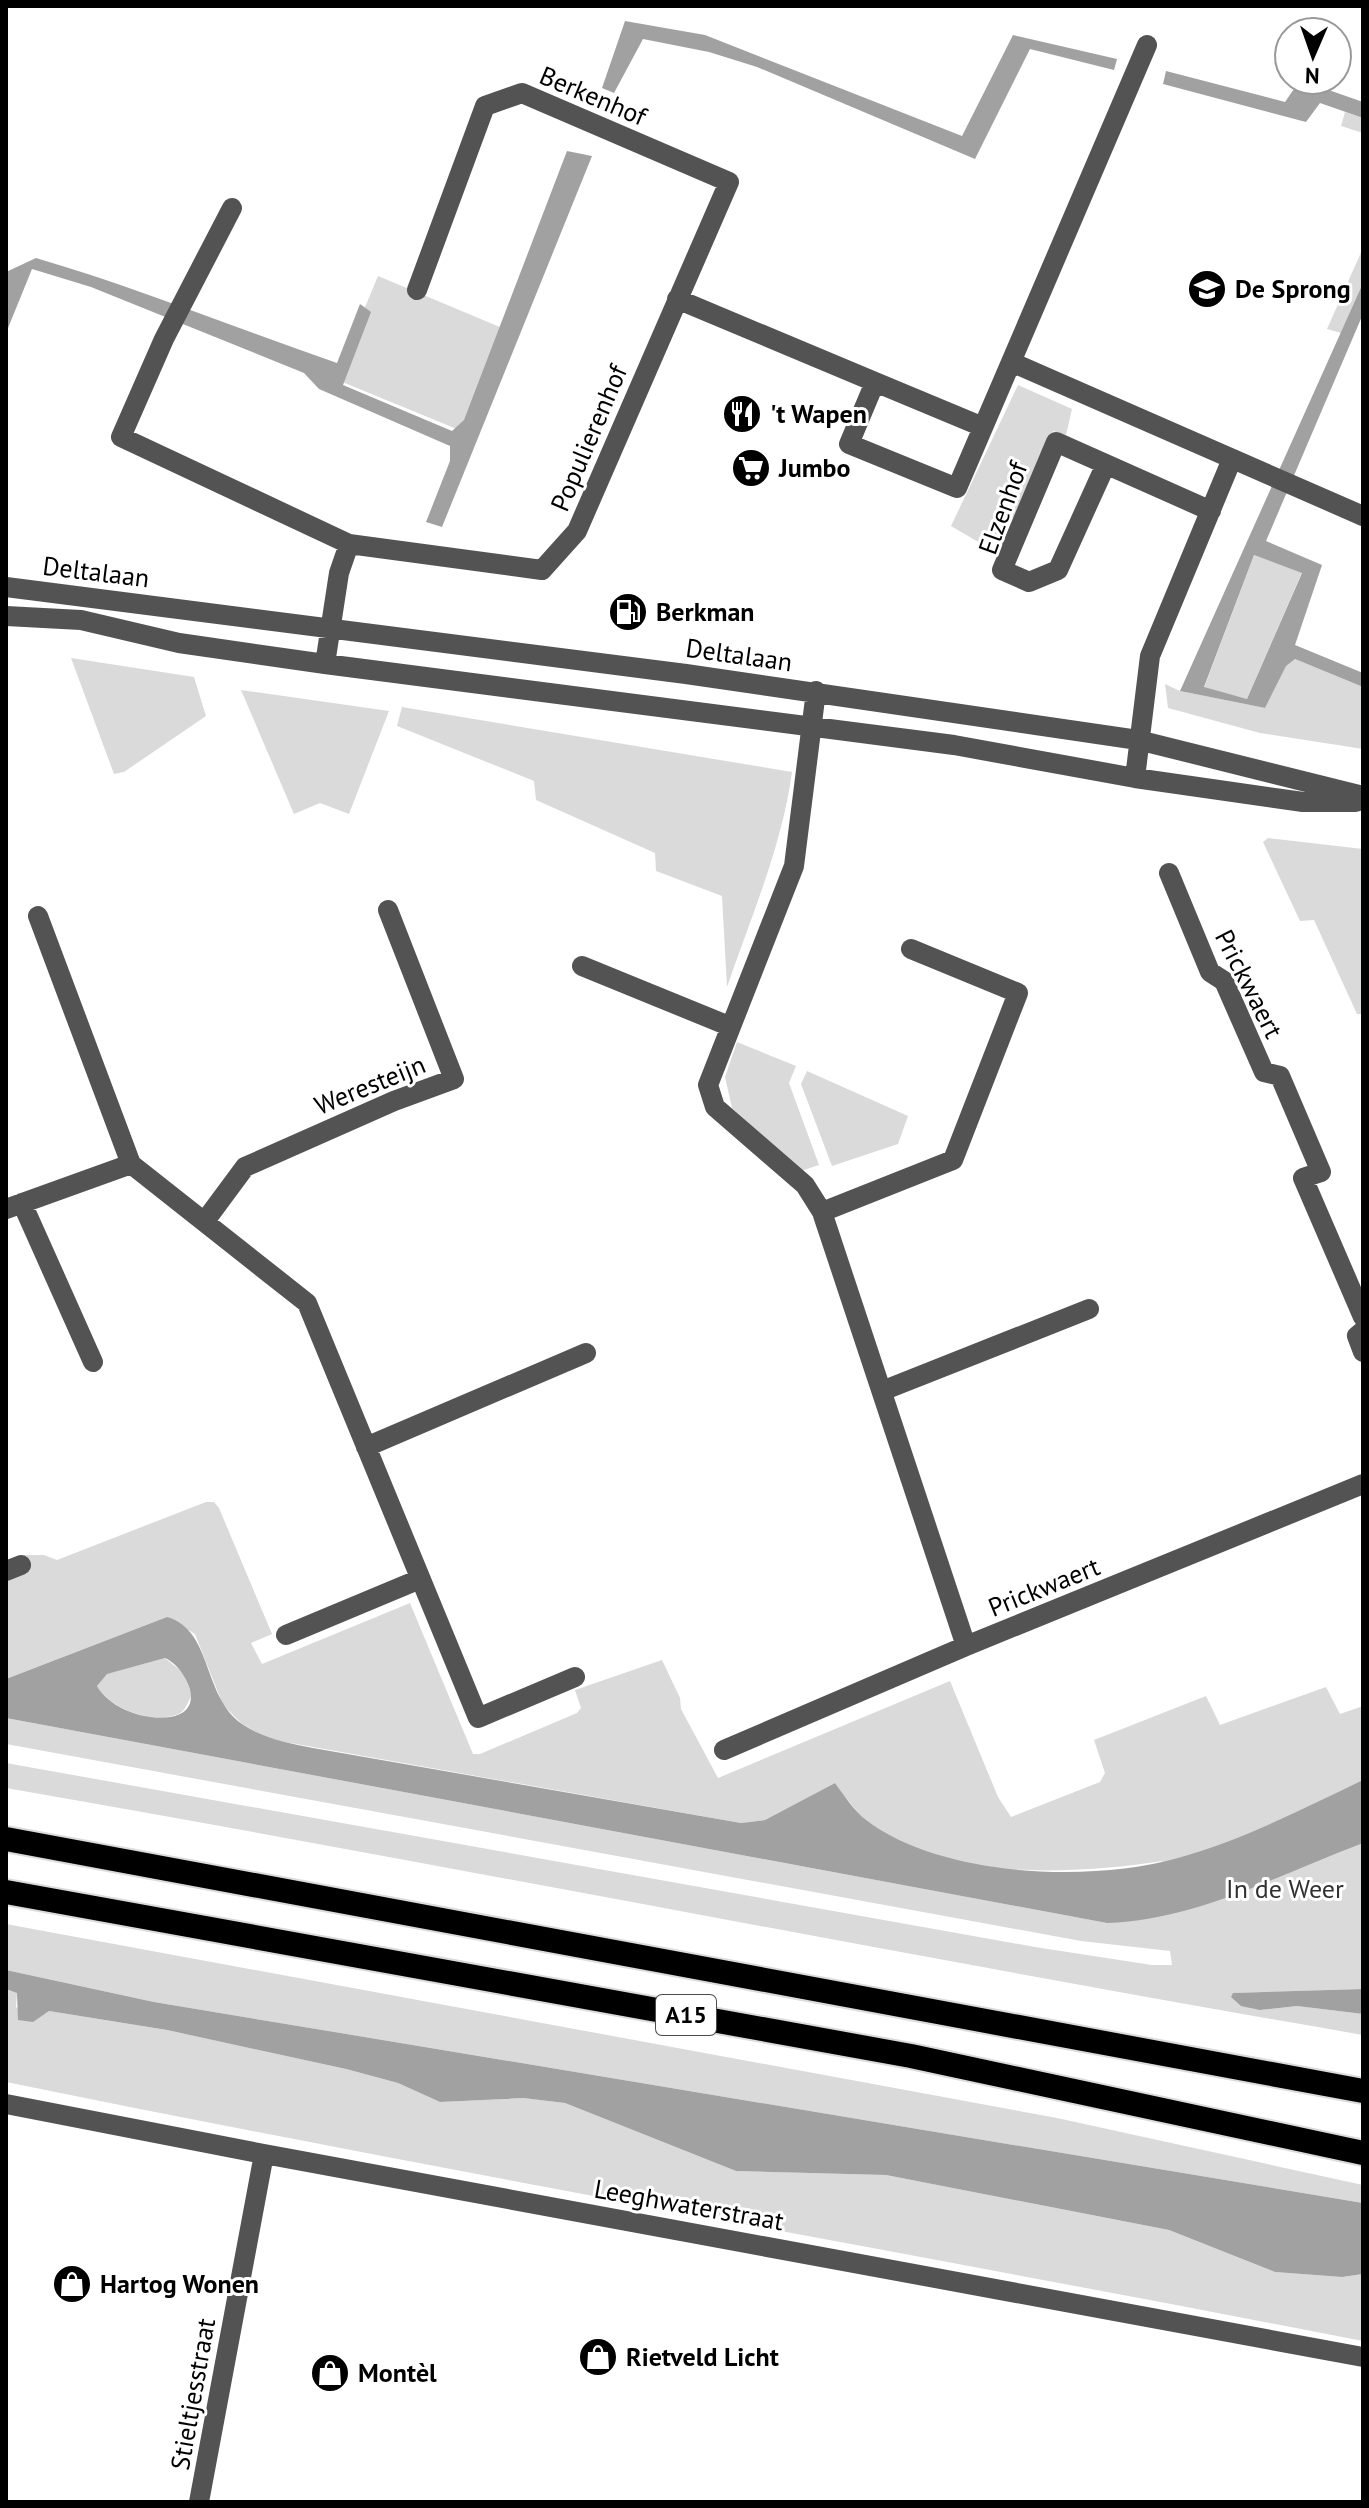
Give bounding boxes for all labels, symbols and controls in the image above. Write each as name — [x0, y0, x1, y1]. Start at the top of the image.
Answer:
north arrow — [1273, 16, 1353, 96]
street label: Berkenhof — [535, 58, 653, 133]
text: N — [1305, 62, 1320, 90]
school or university icon: De Sprong — [1186, 268, 1228, 310]
place label: De Sprong — [1235, 272, 1351, 305]
street label: Populierenhof — [543, 358, 635, 516]
restaurant icon: 't Wapen — [721, 393, 763, 435]
place label: 't Wapen — [770, 397, 867, 430]
supermarket icon: Jumbo — [730, 447, 772, 489]
place label: Jumbo — [778, 451, 851, 484]
street label: Elzenhof — [971, 455, 1035, 559]
street label: Deltalaan — [41, 549, 151, 594]
fuel station icon: Berkman — [607, 591, 649, 633]
place label: Berkman — [656, 595, 754, 628]
street label: Deltalaan — [684, 631, 794, 678]
street label: Prickwaert — [1208, 924, 1291, 1044]
street label: Weresteijn — [310, 1047, 430, 1122]
street label: Prickwaert — [983, 1549, 1105, 1624]
park label: In de Weer — [1226, 1872, 1344, 1905]
road number: A15 — [656, 1995, 716, 2035]
street label: Leeghwaterstraat — [592, 2172, 787, 2237]
shop icon: Hartog Wonen — [51, 2263, 93, 2305]
place label: Hartog Wonen — [100, 2267, 259, 2300]
street label: Stieltjesstraat — [163, 2315, 222, 2472]
shop icon: Rietveld Licht — [577, 2336, 619, 2378]
place label: Rietveld Licht — [626, 2340, 779, 2373]
shop icon: Montèl — [309, 2352, 351, 2394]
place label: Montèl — [358, 2356, 437, 2389]

